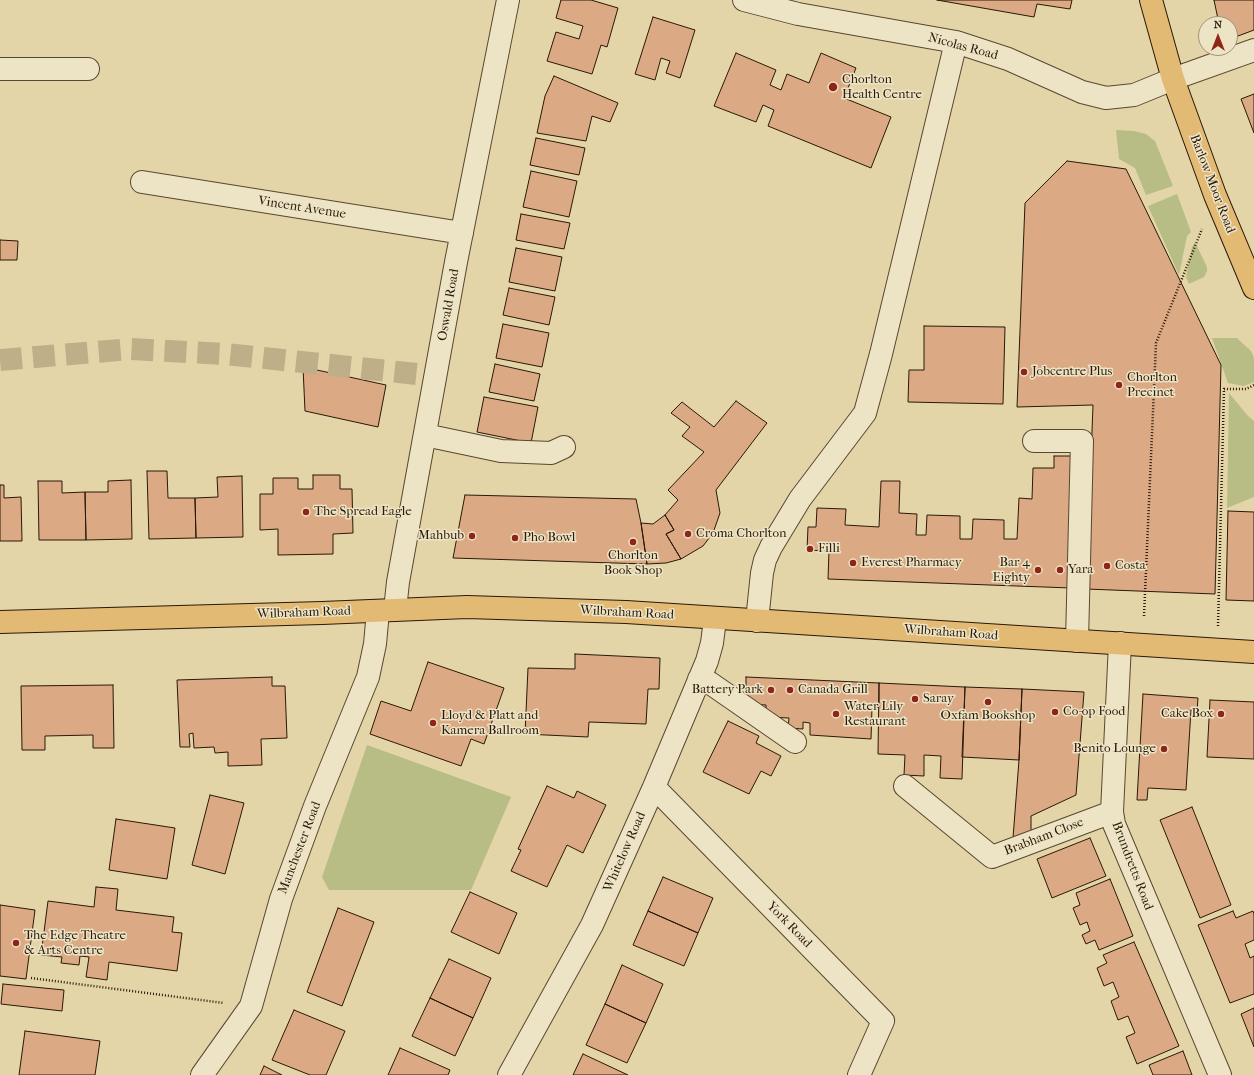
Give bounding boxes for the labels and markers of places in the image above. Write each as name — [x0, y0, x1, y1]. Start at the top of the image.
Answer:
place label: Chorlton Health Centre — [842, 72, 922, 103]
marker: Chorlton Health Centre — [827, 81, 839, 93]
place label: Jobcentre Plus — [1032, 364, 1112, 380]
marker: Jobcentre Plus — [1019, 367, 1029, 377]
place label: Chorlton Precinct — [1127, 370, 1177, 401]
marker: Chorlton Precinct — [1114, 380, 1124, 390]
place label: The Spread Eagle — [314, 504, 412, 520]
marker: The Spread Eagle — [301, 507, 311, 517]
place label: Croma Chorlton — [696, 526, 786, 542]
place label: Mahbub — [418, 528, 464, 544]
marker: Croma Chorlton — [683, 529, 693, 539]
place label: Pho Bowl — [523, 530, 575, 546]
marker: Mahbub — [467, 531, 477, 541]
marker: Pho Bowl — [510, 533, 520, 543]
marker: Chorlton Book Shop — [628, 537, 638, 547]
place label: Filli — [818, 541, 840, 557]
marker: Filli — [805, 544, 815, 554]
place label: Chorlton Book Shop — [604, 548, 662, 579]
place label: Everest Pharmacy — [861, 555, 962, 571]
place label: Bar 4 Eighty — [993, 555, 1030, 586]
marker: Everest Pharmacy — [848, 558, 858, 568]
place label: Costa — [1115, 558, 1146, 574]
marker: Costa — [1102, 561, 1112, 571]
place label: Yara — [1068, 562, 1093, 578]
marker: Bar 4 Eighty — [1033, 565, 1043, 575]
marker: Yara — [1055, 565, 1065, 575]
place label: Battery Park — [692, 682, 763, 698]
place label: Canada Grill — [798, 682, 868, 698]
marker: Battery Park — [766, 685, 776, 695]
marker: Canada Grill — [785, 685, 795, 695]
place label: Saray — [923, 691, 954, 707]
marker: Saray — [910, 694, 920, 704]
marker: Oxfam Bookshop — [983, 697, 993, 707]
place label: Water Lily Restaurant — [844, 699, 906, 730]
place label: Co-op Food — [1063, 704, 1125, 720]
place label: Cake Box — [1161, 706, 1213, 722]
marker: Co-op Food — [1050, 707, 1060, 717]
place label: Lloyd & Platt and Kamera Ballroom — [441, 708, 539, 739]
place label: Oxfam Bookshop — [941, 708, 1035, 724]
marker: Water Lily Restaurant — [831, 709, 841, 719]
marker: Cake Box — [1216, 709, 1226, 719]
marker: Lloyd & Platt and Kamera Ballroom — [428, 718, 438, 728]
place label: Benito Lounge — [1073, 741, 1156, 757]
marker: Benito Lounge — [1159, 744, 1169, 754]
place label: The Edge Theatre & Arts Centre — [24, 928, 126, 959]
marker: The Edge Theatre & Arts Centre — [11, 938, 21, 948]

